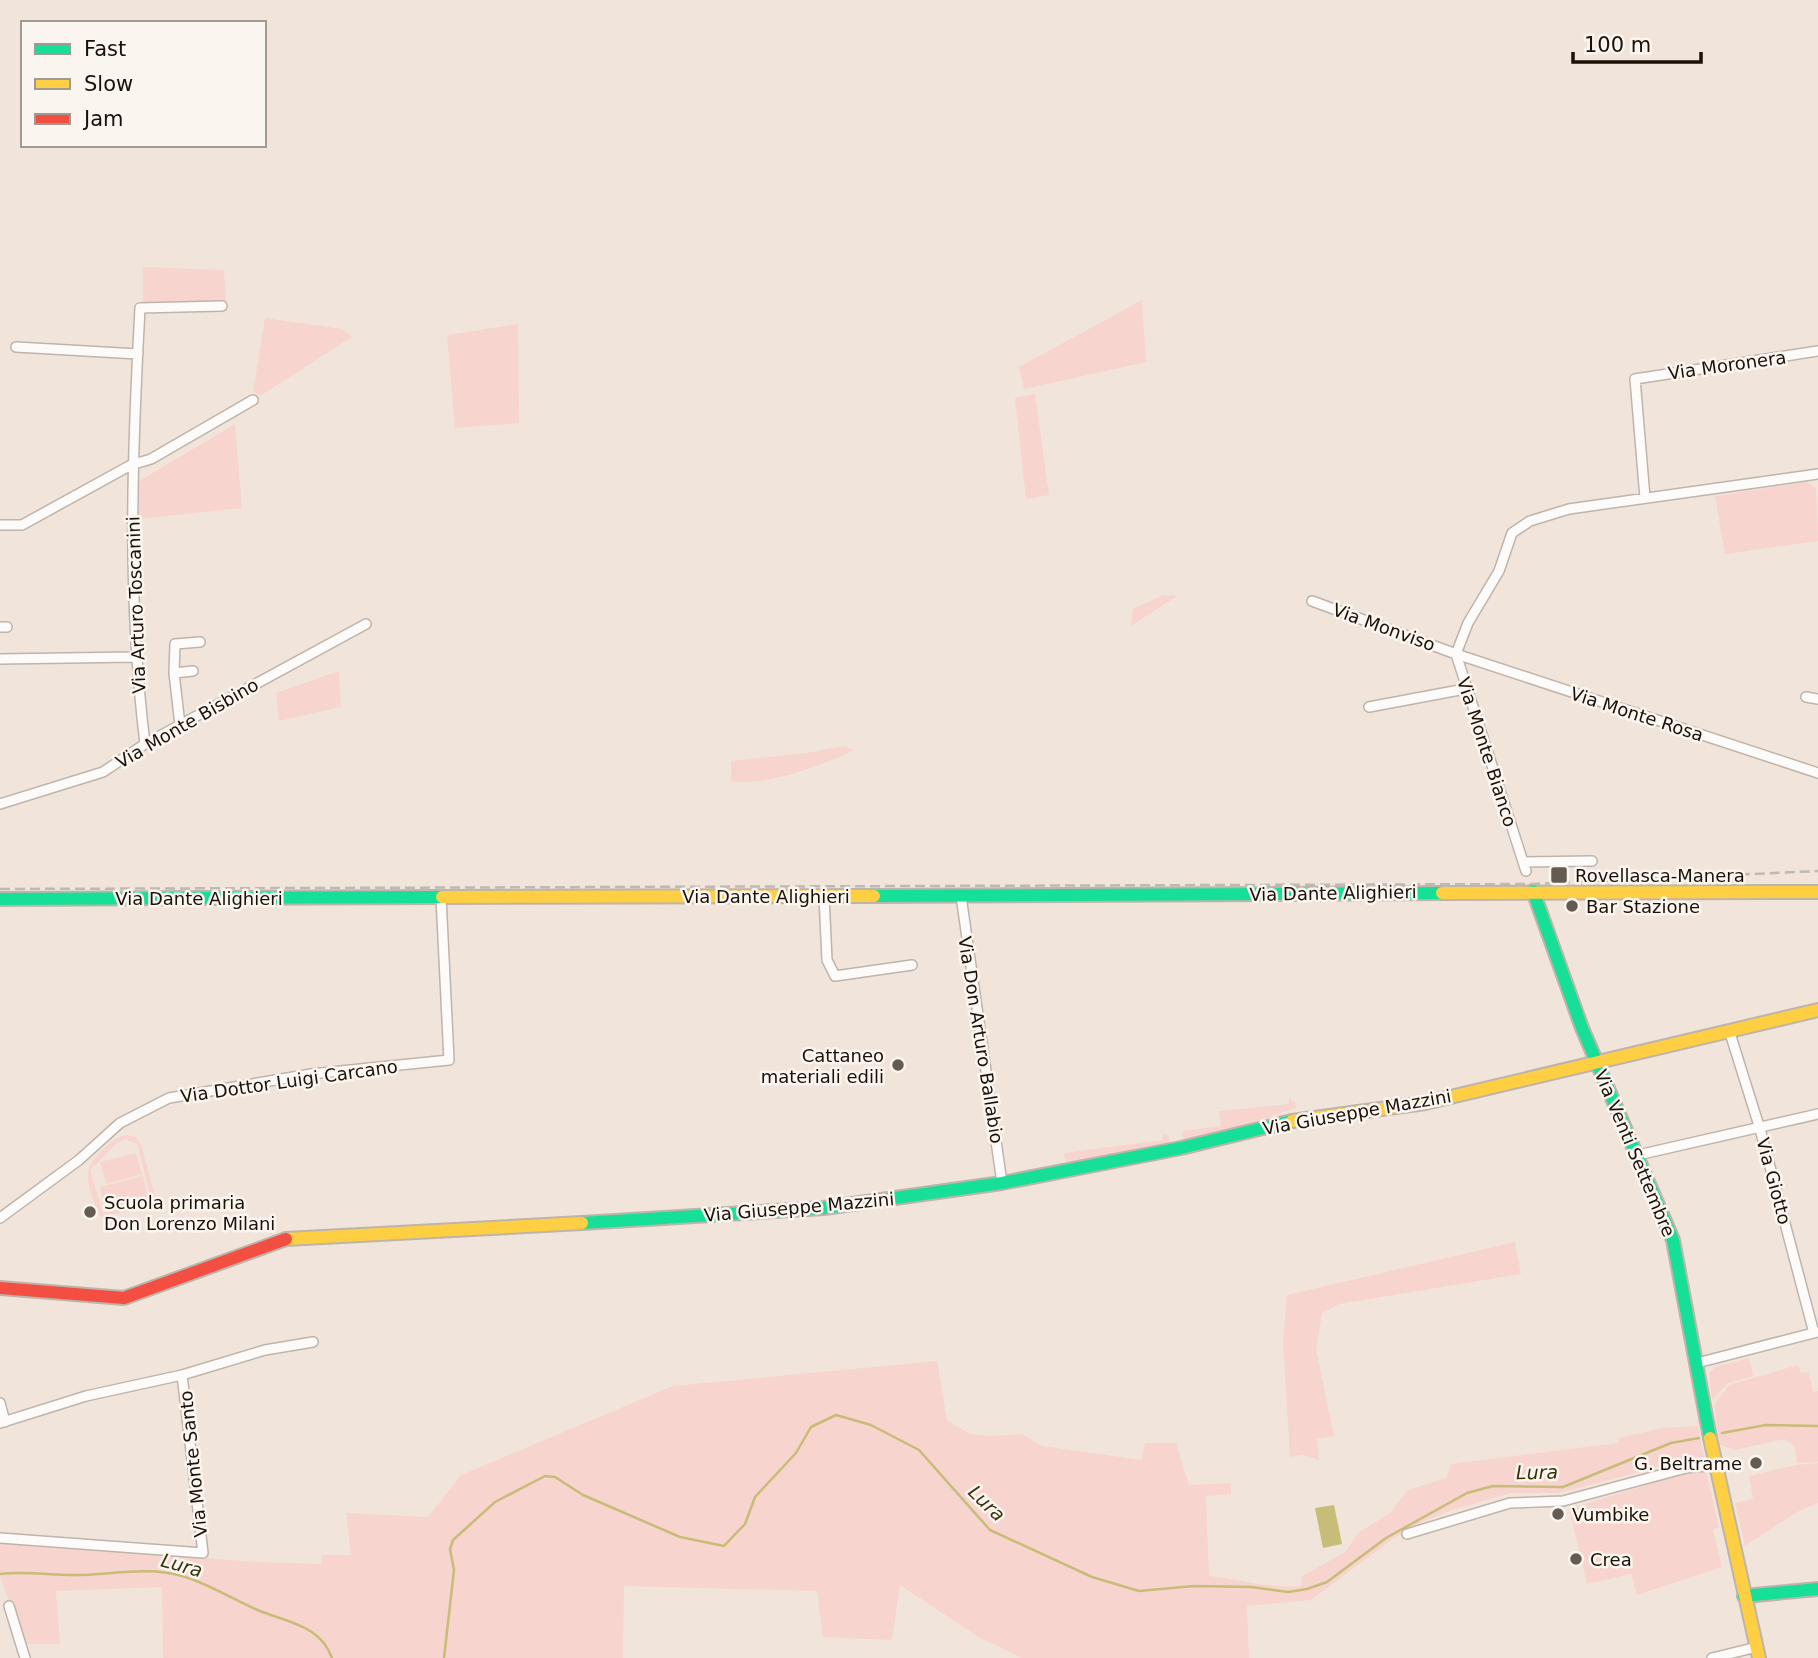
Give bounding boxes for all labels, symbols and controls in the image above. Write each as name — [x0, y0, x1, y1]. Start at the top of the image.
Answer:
legend — [21, 21, 266, 147]
scale bar — [1573, 21, 1701, 65]
text: 100 m — [1584, 33, 1651, 57]
text: Fast — [84, 37, 126, 61]
text: Slow — [84, 72, 133, 96]
text: Jam — [82, 107, 124, 131]
street label: Via Moronera — [1667, 346, 1787, 384]
street label: Via Arturo Toscanini — [122, 516, 150, 694]
street label: Via Monviso — [1330, 599, 1438, 655]
street label: Via Monte Bisbino — [112, 674, 262, 772]
street label: Via Monte Bianco — [1453, 674, 1521, 830]
street label: Via Monte Rosa — [1568, 683, 1706, 745]
marker: Rovellasca-Manera — [1549, 865, 1569, 885]
place label: Rovellasca-Manera — [1575, 865, 1745, 886]
street label: Via Dante Alighieri — [1249, 881, 1417, 905]
street label: Via Dante Alighieri — [682, 886, 850, 907]
street label: Via Dante Alighieri — [115, 888, 283, 909]
place label: Bar Stazione — [1586, 896, 1700, 917]
marker: Bar Stazione — [1564, 898, 1580, 914]
street label: Via Don Arturo Ballabio — [954, 935, 1008, 1145]
place label: Cattaneo materiali edili — [761, 1045, 884, 1087]
street label: Via Dottor Luigi Carcano — [179, 1055, 399, 1107]
marker: Cattaneo materiali edili — [890, 1057, 906, 1073]
street label: Via Venti Settembre — [1590, 1066, 1680, 1240]
street label: Via Giuseppe Mazzini — [1261, 1085, 1453, 1139]
street label: Via Giotto — [1752, 1135, 1796, 1227]
street label: Via Giuseppe Mazzini — [703, 1188, 895, 1226]
place label: Scuola primaria Don Lorenzo Milani — [104, 1192, 275, 1234]
marker: Scuola primaria Don Lorenzo Milani — [82, 1204, 98, 1220]
street label: Via Monte Santo — [175, 1390, 211, 1538]
place label: G. Beltrame — [1634, 1453, 1742, 1474]
marker: G. Beltrame — [1748, 1455, 1764, 1471]
water label: Lura — [1516, 1461, 1558, 1483]
water label: Lura — [964, 1480, 1010, 1526]
place label: Vumbike — [1572, 1504, 1649, 1525]
marker: Vumbike — [1550, 1506, 1566, 1522]
water label: Lura — [159, 1549, 205, 1581]
place label: Crea — [1590, 1549, 1632, 1570]
marker: Crea — [1568, 1551, 1584, 1567]

